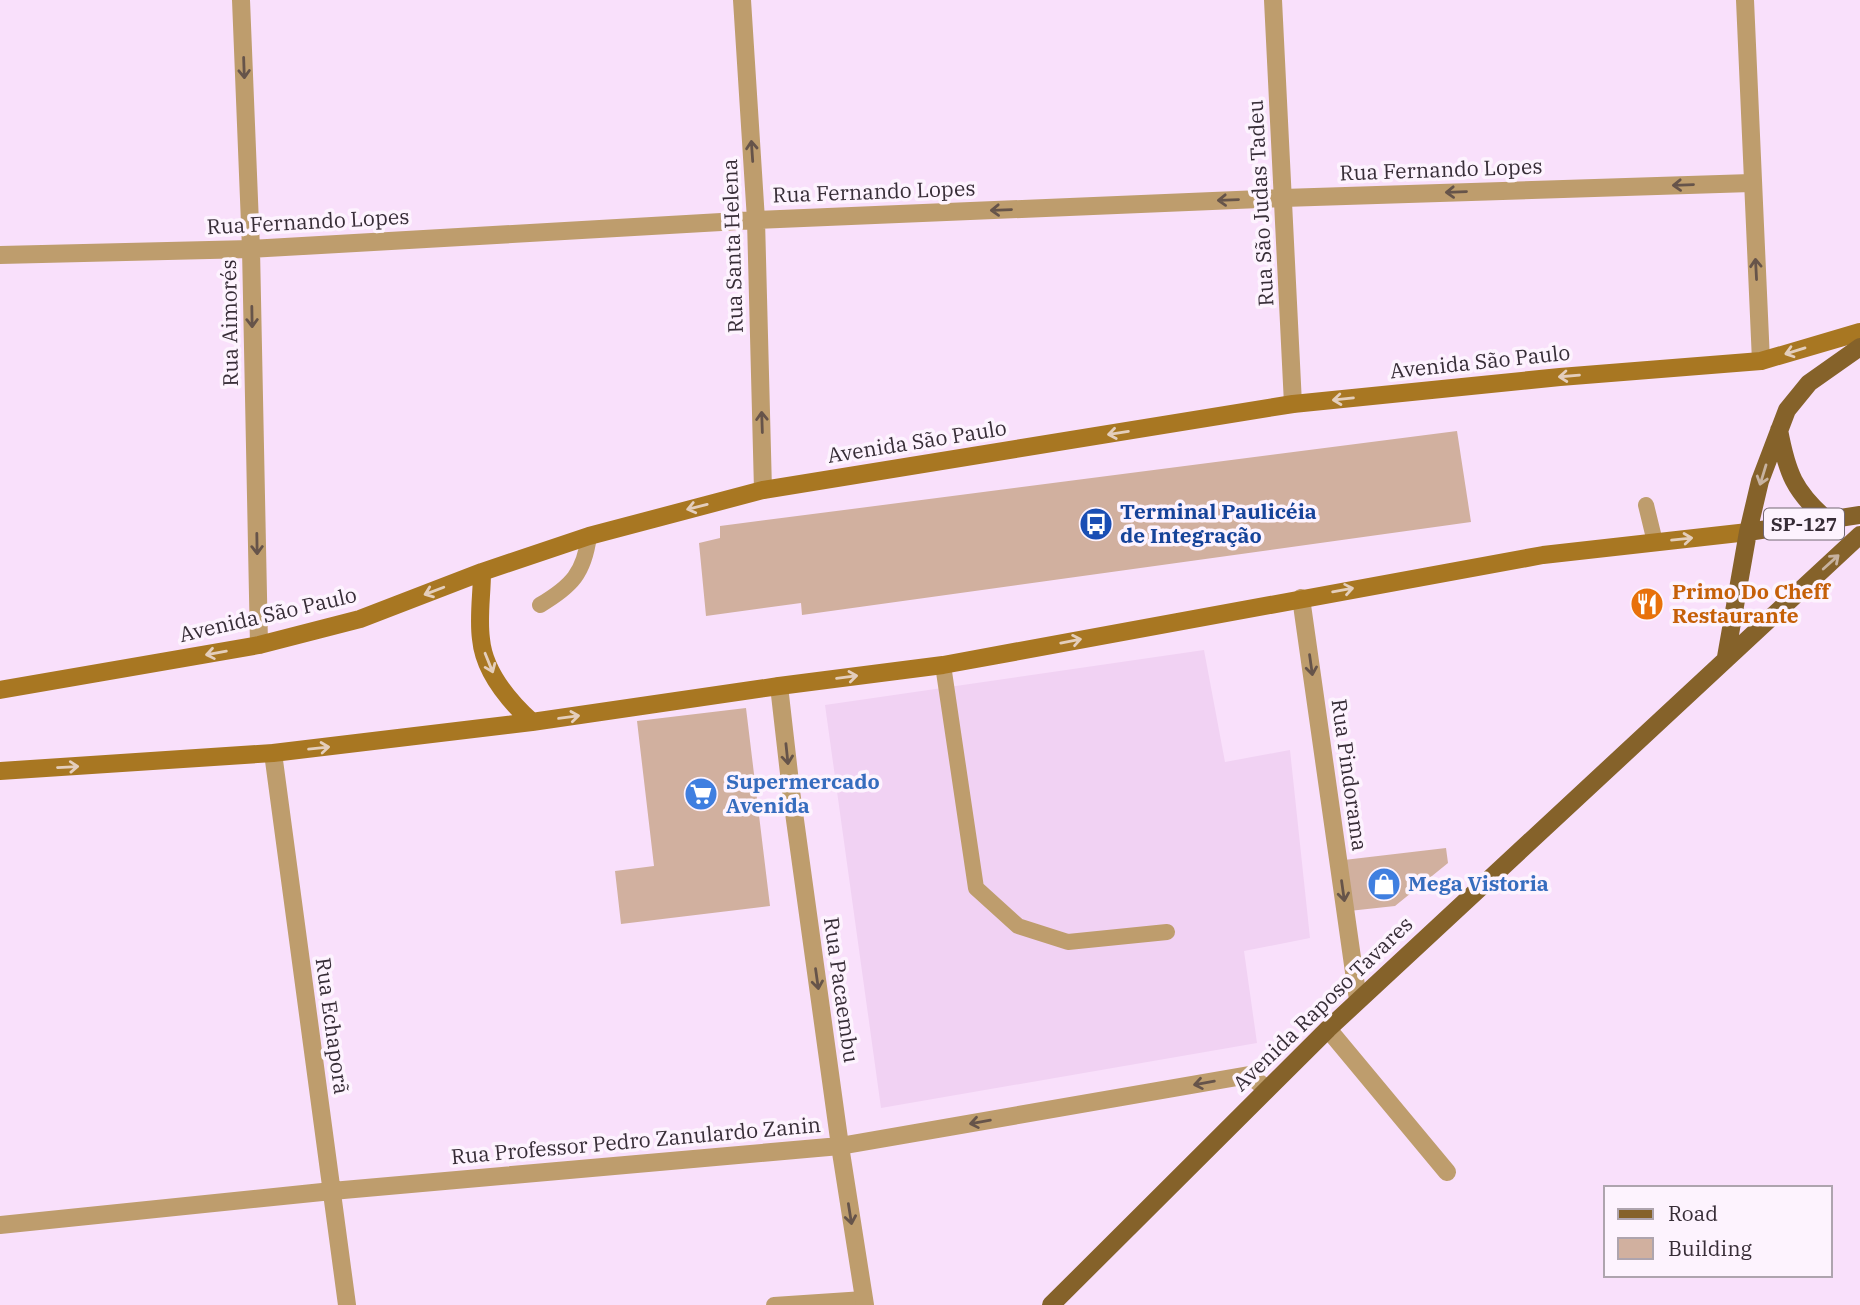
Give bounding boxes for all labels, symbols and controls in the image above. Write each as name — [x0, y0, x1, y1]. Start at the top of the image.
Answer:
one-way arrow — [237, 56, 250, 79]
street label: Rua São Judas Tadeu — [1241, 99, 1279, 307]
one-way arrow — [745, 140, 758, 163]
street label: Rua Fernando Lopes — [1339, 151, 1543, 187]
street label: Rua Santa Helena — [715, 158, 749, 334]
street label: Rua Fernando Lopes — [772, 173, 976, 209]
one-way arrow — [1672, 178, 1695, 192]
one-way arrow — [1444, 186, 1467, 199]
one-way arrow — [1217, 194, 1240, 207]
street label: Rua Fernando Lopes — [206, 202, 410, 240]
one-way arrow — [990, 203, 1013, 216]
one-way arrow — [1749, 258, 1762, 281]
street label: Rua Aimorés — [214, 259, 244, 387]
one-way arrow — [246, 305, 259, 328]
street label: Avenida São Paulo — [1388, 338, 1571, 384]
one-way arrow — [1784, 346, 1806, 359]
one-way arrow — [1558, 370, 1581, 383]
one-way arrow — [1332, 393, 1355, 406]
one-way arrow — [755, 411, 768, 434]
street label: Avenida São Paulo — [825, 413, 1008, 469]
one-way arrow — [1107, 427, 1130, 440]
one-way arrow — [1755, 463, 1768, 485]
place label: Terminal Paulicéia de Integração — [1120, 497, 1317, 549]
one-way arrow — [686, 502, 708, 515]
bus stop icon: Terminal Paulicéia de Integração — [1077, 505, 1115, 543]
road number: SP-127 — [1764, 509, 1844, 540]
one-way arrow — [1671, 532, 1693, 545]
one-way arrow — [250, 533, 264, 556]
one-way arrow — [1822, 553, 1839, 570]
place label: Primo Do Cheff Restaurante — [1672, 577, 1832, 629]
street label: Avenida São Paulo — [176, 580, 359, 648]
one-way arrow — [1331, 583, 1354, 596]
one-way arrow — [424, 585, 445, 598]
restaurant icon: Primo Do Cheff Restaurante — [1628, 585, 1666, 623]
one-way arrow — [1059, 634, 1082, 647]
one-way arrow — [205, 647, 228, 660]
one-way arrow — [483, 652, 496, 674]
one-way arrow — [1305, 653, 1318, 676]
one-way arrow — [835, 671, 858, 684]
street label: Rua Pindorama — [1325, 697, 1375, 853]
one-way arrow — [558, 710, 580, 723]
one-way arrow — [308, 741, 330, 754]
one-way arrow — [780, 742, 793, 764]
one-way arrow — [56, 761, 79, 774]
place label: Supermercado Avenida — [726, 767, 880, 819]
supermarket icon: Supermercado Avenida — [682, 775, 720, 813]
shop icon: Mega Vistoria — [1365, 865, 1403, 903]
place label: Mega Vistoria — [1408, 869, 1549, 897]
one-way arrow — [1336, 879, 1349, 901]
street label: Avenida Raposo Tavares — [1226, 910, 1418, 1097]
street label: Rua Pacaembu — [818, 915, 866, 1064]
street label: Rua Echaporã — [310, 956, 356, 1096]
one-way arrow — [810, 967, 823, 990]
one-way arrow — [1193, 1077, 1216, 1090]
street label: Rua Professor Pedro Zanulardo Zanin — [450, 1110, 822, 1170]
one-way arrow — [969, 1116, 992, 1129]
legend — [1604, 1186, 1832, 1277]
text: Road — [1668, 1199, 1718, 1227]
one-way arrow — [844, 1202, 857, 1224]
text: Building — [1668, 1234, 1753, 1262]

